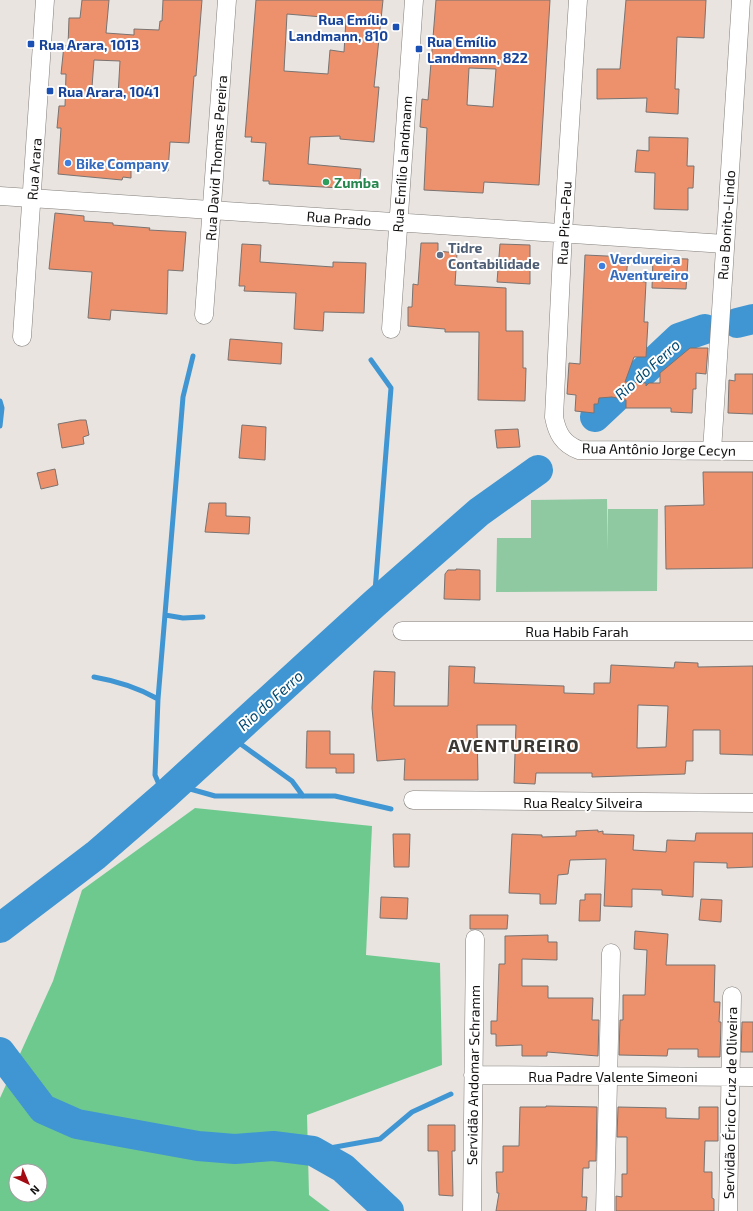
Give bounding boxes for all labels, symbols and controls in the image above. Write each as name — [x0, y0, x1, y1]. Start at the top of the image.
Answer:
place label: Rua Emílio Landmann, 810 — [289, 11, 388, 44]
marker: Rua Emílio Landmann, 810 — [391, 22, 401, 32]
place label: Rua Emílio Landmann, 822 — [427, 33, 528, 66]
place label: Rua Arara, 1013 — [39, 36, 139, 53]
marker: Rua Arara, 1013 — [26, 39, 36, 49]
marker: Rua Emílio Landmann, 822 — [414, 44, 424, 54]
street label: Rua David Thomas Pereira — [202, 75, 230, 241]
place label: Rua Arara, 1041 — [58, 83, 159, 100]
marker: Rua Arara, 1041 — [45, 86, 55, 96]
street label: Rua Emílio Landmann — [389, 95, 415, 233]
street label: Rua Arara — [23, 137, 45, 201]
place label: Bike Company — [76, 155, 169, 172]
marker: Bike Company — [63, 158, 73, 168]
street label: Rua Bonito-Lindo — [714, 169, 738, 280]
place label: Zumba — [334, 174, 379, 191]
marker: Zumba — [321, 177, 331, 187]
street label: Rua Pica-Pau — [553, 181, 575, 265]
street label: Rua Prado — [306, 207, 372, 229]
place label: Tidre Contabilidade — [448, 239, 540, 272]
marker: Tidre Contabilidade — [435, 250, 445, 260]
place label: Verdureira Aventureiro — [610, 250, 689, 283]
marker: Verdureira Aventureiro — [597, 261, 607, 271]
water label: Rio do Ferro — [611, 335, 683, 403]
street label: Rua Antônio Jorge Cecyn — [582, 439, 736, 459]
street label: Rua Habib Farah — [525, 623, 629, 640]
water label: Rio do Ferro — [234, 666, 306, 734]
district label: AVENTUREIRO — [448, 734, 580, 756]
street label: Rua Realcy Silveira — [523, 794, 643, 811]
street label: Servidão Andomar Schramm — [463, 985, 483, 1165]
street label: Servidão Érico Cruz de Oliveira — [720, 1007, 740, 1199]
street label: Rua Padre Valente Simeoni — [528, 1068, 698, 1085]
north arrow — [8, 1163, 48, 1203]
text: N — [28, 1183, 43, 1198]

